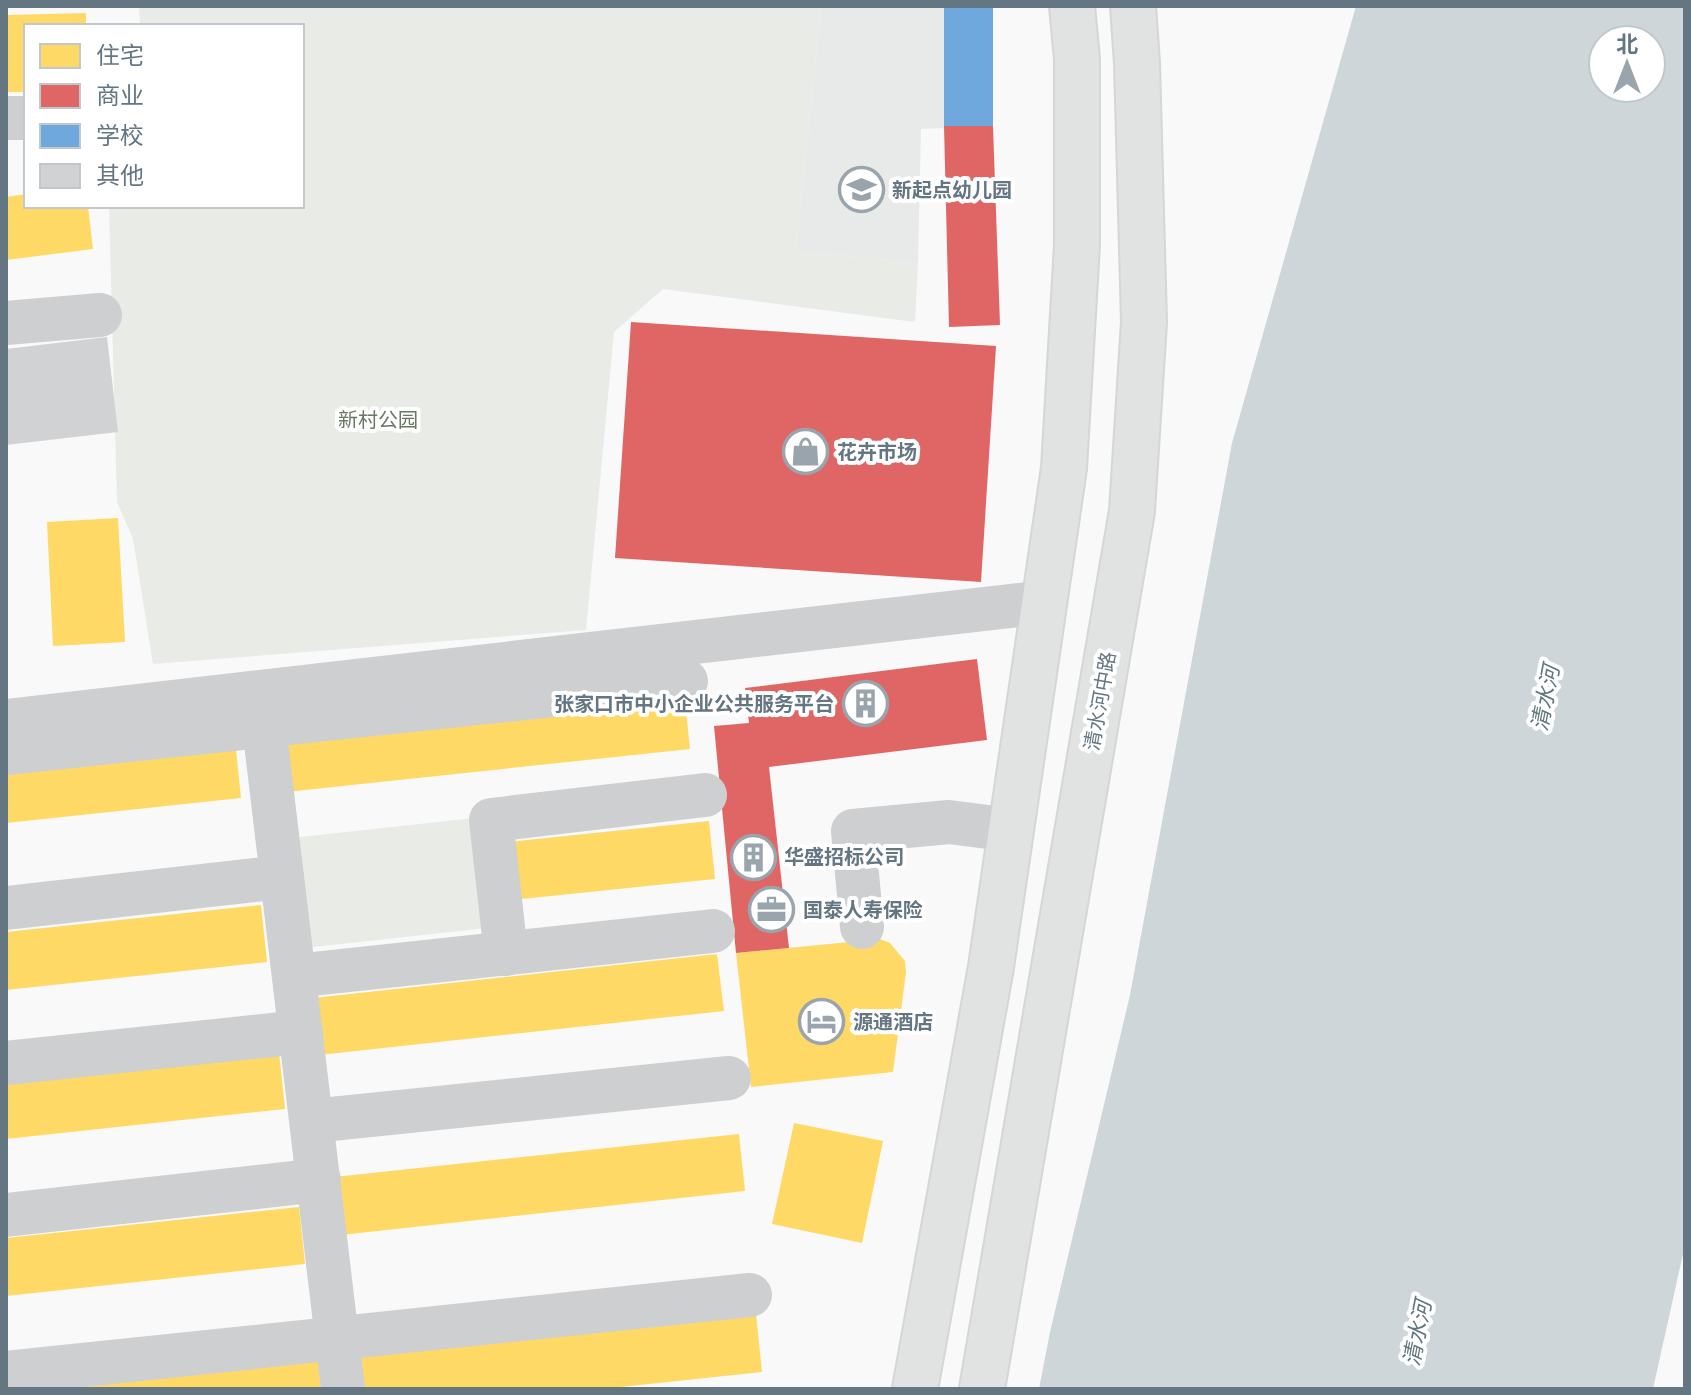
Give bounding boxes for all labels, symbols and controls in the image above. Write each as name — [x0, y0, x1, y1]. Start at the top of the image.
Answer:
legend — [24, 24, 304, 208]
north arrow — [1587, 24, 1667, 104]
text: 北 — [1616, 31, 1638, 56]
text: 住宅 — [96, 42, 144, 69]
text: 商业 — [96, 82, 144, 109]
text: 学校 — [96, 122, 144, 149]
text: 其他 — [96, 162, 144, 189]
school or university icon: 新起点幼儿园 — [837, 166, 885, 214]
place label: 新起点幼儿园 — [892, 178, 1012, 201]
park label: 新村公园 — [338, 408, 418, 431]
shop icon: 花卉市场 — [782, 428, 830, 476]
place label: 花卉市场 — [837, 440, 917, 463]
street label: 清水河中路 — [1079, 650, 1120, 752]
water label: 清水河 — [1526, 659, 1564, 733]
building icon: 张家口市中小企业公共服务平台 — [841, 680, 889, 728]
place label: 张家口市中小企业公共服务平台 — [554, 692, 834, 715]
building icon: 华盛招标公司 — [729, 833, 777, 881]
place label: 华盛招标公司 — [784, 845, 904, 868]
office icon: 国泰人寿保险 — [748, 886, 796, 934]
place label: 国泰人寿保险 — [803, 898, 923, 921]
hotel icon: 源通酒店 — [798, 998, 846, 1046]
place label: 源通酒店 — [853, 1010, 933, 1033]
water label: 清水河 — [1398, 1294, 1436, 1368]

